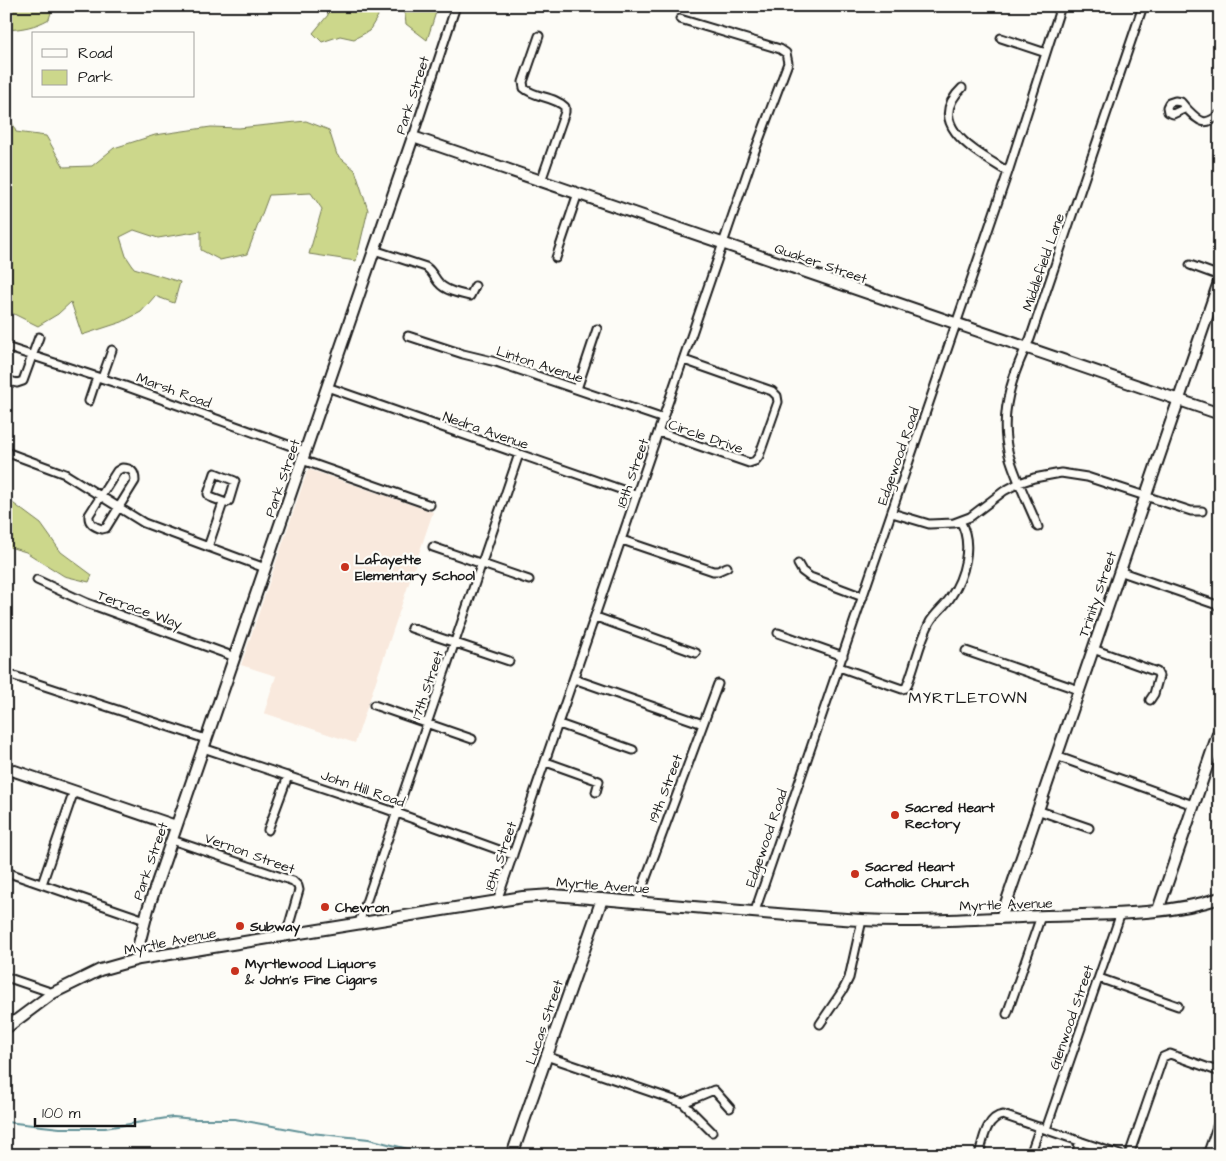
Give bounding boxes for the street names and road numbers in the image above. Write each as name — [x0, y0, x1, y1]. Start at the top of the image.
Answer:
street label: Park Street — [391, 53, 435, 137]
street label: Middlefield Lane — [1018, 210, 1070, 314]
street label: Quaker Street — [772, 239, 870, 289]
street label: Linton Avenue — [494, 341, 586, 389]
street label: Marsh Road — [134, 368, 214, 414]
street label: Edgewood Road — [873, 405, 925, 508]
street label: Nedra Avenue — [440, 407, 532, 455]
street label: Circle Drive — [666, 415, 746, 459]
street label: Park Street — [260, 436, 306, 520]
street label: 18th Street — [612, 436, 654, 511]
street label: Trinity Street — [1074, 548, 1122, 640]
street label: Terrace Way — [94, 585, 185, 635]
street label: 17th Street — [407, 648, 449, 723]
street label: 19th Street — [644, 751, 688, 825]
street label: John Hill Road — [318, 765, 407, 813]
street label: Edgewood Road — [741, 787, 793, 890]
street label: Park Street — [128, 819, 174, 903]
street label: 18th Street — [480, 819, 522, 894]
street label: Vernon Street — [202, 828, 298, 880]
street label: Myrtle Avenue — [556, 873, 651, 899]
street label: Myrtle Avenue — [959, 893, 1054, 917]
street label: Myrtle Avenue — [122, 923, 218, 961]
street label: Glenwood Street — [1045, 962, 1099, 1072]
street label: Lucas Street — [521, 977, 569, 1067]

